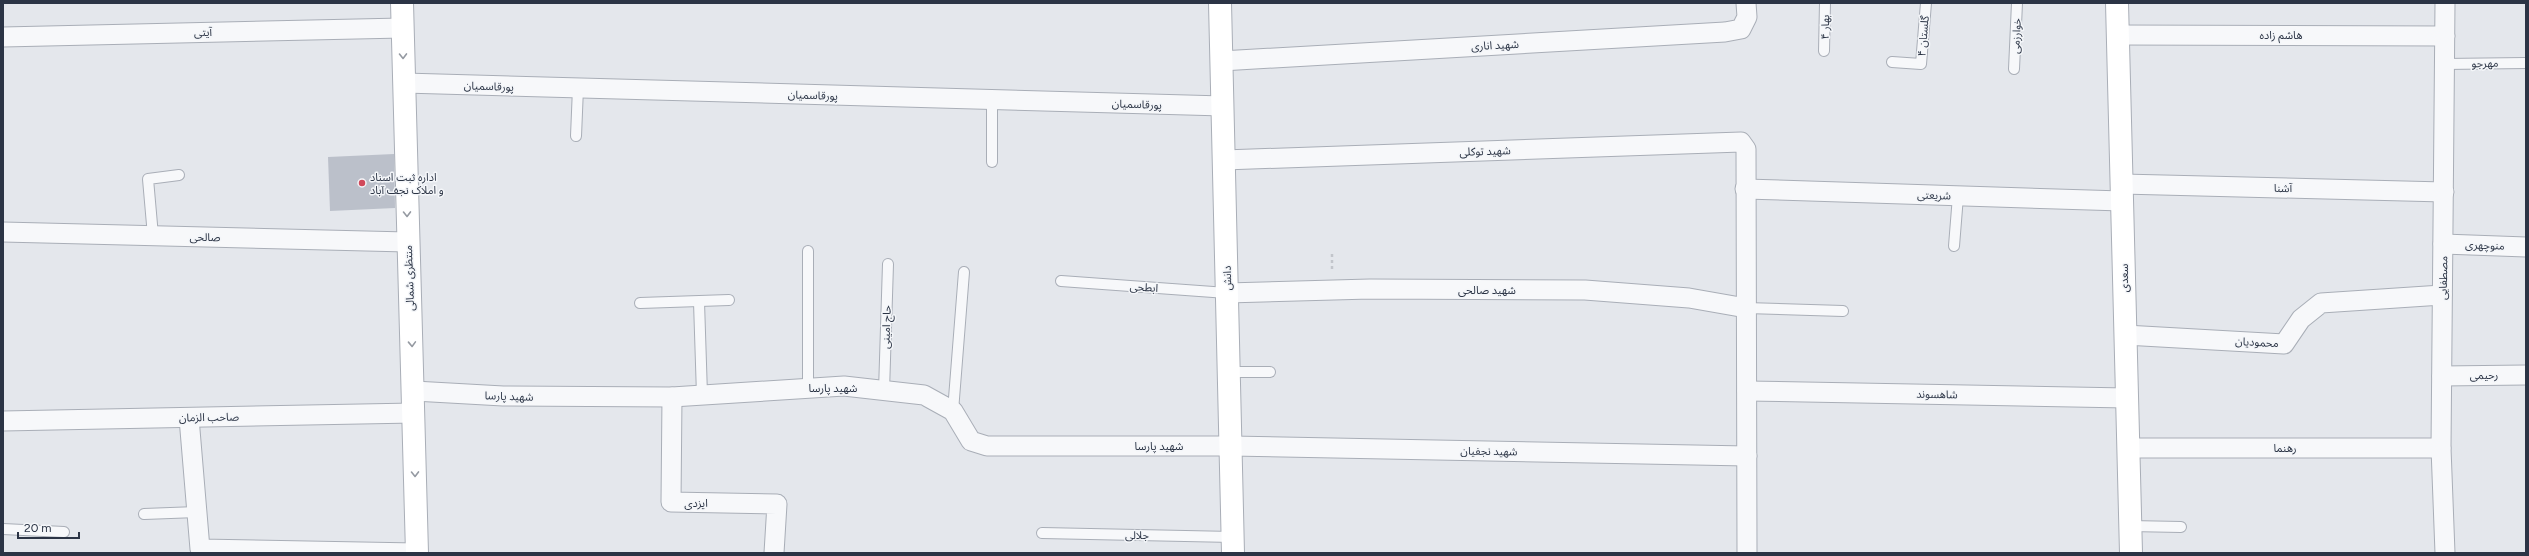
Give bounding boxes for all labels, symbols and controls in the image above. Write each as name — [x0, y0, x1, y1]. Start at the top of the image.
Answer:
street label: بهار ۴ — [1819, 14, 1832, 40]
street label: گلستان ۴ — [1915, 15, 1932, 57]
street label: خوارزمی — [2009, 17, 2024, 54]
street label: آیتی — [194, 26, 213, 39]
street label: هاشم زاده — [2259, 29, 2303, 44]
street label: شهید اناری — [1471, 38, 1520, 53]
one-way arrow — [399, 53, 407, 59]
street label: مهرجو — [2471, 57, 2499, 70]
street label: پورقاسمیان — [464, 79, 514, 95]
street label: پورقاسمیان — [788, 88, 838, 104]
street label: پورقاسمیان — [1112, 97, 1162, 113]
street label: شهید توکلی — [1459, 144, 1511, 159]
place label: اداره ثبت اسناد و املاک نجف آباد — [370, 171, 444, 197]
marker: اداره ثبت اسناد و املاک نجف آباد — [357, 178, 367, 188]
street label: آشنا — [2274, 182, 2293, 195]
street label: شریعتی — [1917, 188, 1952, 203]
one-way arrow — [403, 211, 411, 217]
street label: صالحی — [189, 231, 221, 244]
street label: منوچهری — [2465, 238, 2505, 254]
street label: منتظری شمالی — [402, 245, 417, 311]
street label: مصطفایی — [2437, 256, 2450, 300]
street label: سعدی — [2118, 263, 2131, 292]
street label: دانش — [1221, 265, 1234, 291]
street label: ابطحی — [1129, 280, 1159, 295]
street label: شهید صالحی — [1458, 284, 1516, 297]
street label: حاج امینی — [879, 304, 895, 349]
street label: محمودیان — [2235, 335, 2279, 350]
one-way arrow — [407, 341, 416, 347]
street label: رحیمی — [2470, 369, 2498, 382]
street label: شهید پارسا — [809, 382, 858, 396]
street label: شاهسوند — [1916, 388, 1958, 401]
street label: شهید پارسا — [484, 389, 534, 405]
street label: صاحب الزمان — [179, 410, 239, 425]
street label: شهید پارسا — [1135, 440, 1184, 454]
street label: رهنما — [2273, 442, 2297, 455]
street label: شهید نجفیان — [1460, 445, 1518, 459]
one-way arrow — [411, 471, 419, 477]
street label: ایزدی — [684, 497, 708, 510]
scale bar — [18, 514, 79, 540]
text: 20 m — [24, 521, 52, 535]
street label: جلالی — [1125, 529, 1150, 542]

